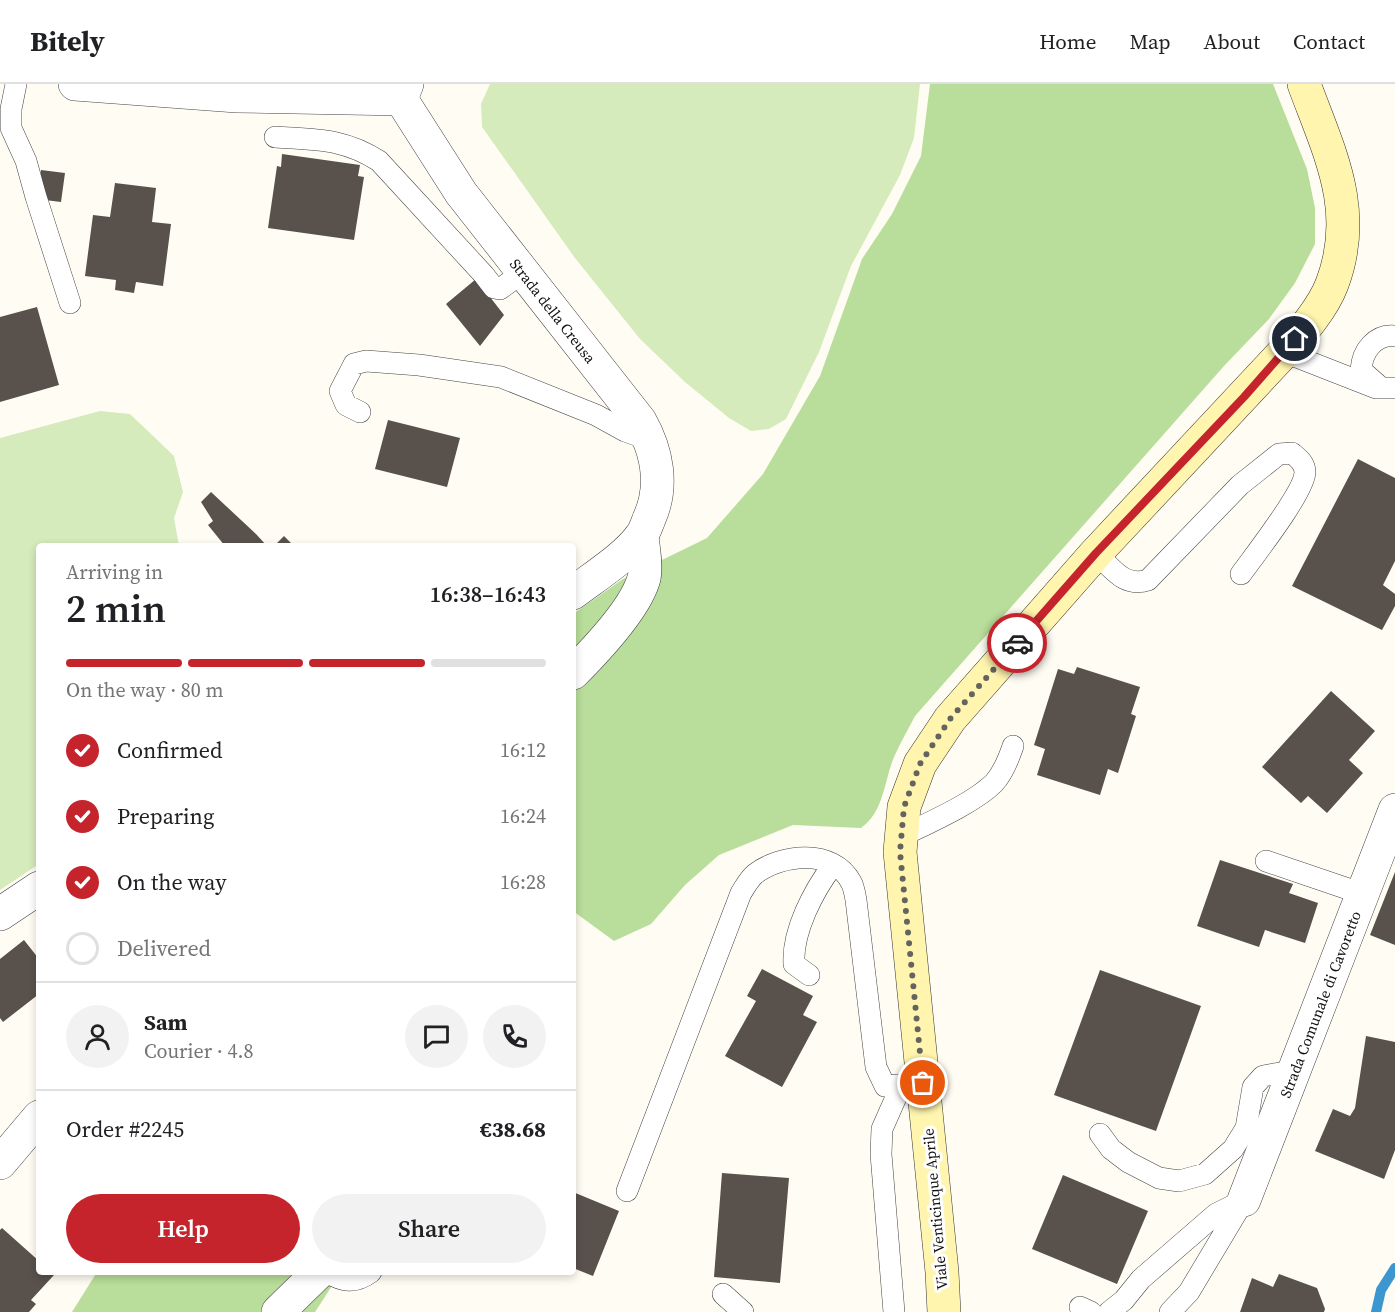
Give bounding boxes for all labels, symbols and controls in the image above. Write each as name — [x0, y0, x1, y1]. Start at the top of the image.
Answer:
text: Bitely — [30, 22, 105, 60]
text: Home — [1039, 27, 1097, 56]
text: Map — [1130, 27, 1171, 56]
text: About — [1204, 27, 1260, 56]
text: Contact — [1293, 27, 1365, 56]
street label: Strada della Creusa — [506, 254, 601, 368]
pin — [1269, 313, 1320, 364]
icon: home — [1278, 322, 1311, 355]
text: Arriving in — [66, 558, 163, 586]
text: 16:38–16:43 — [430, 579, 546, 609]
text: 2 min — [66, 582, 166, 635]
courier — [987, 613, 1047, 673]
icon: car — [1001, 627, 1034, 660]
text: On the way · 80 m — [66, 676, 223, 704]
icon: check — [66, 734, 99, 767]
text: Confirmed — [117, 735, 222, 765]
text: 16:12 — [500, 736, 546, 764]
icon: check — [66, 800, 99, 833]
text: Preparing — [117, 801, 214, 831]
text: 16:24 — [500, 802, 546, 830]
icon: check — [66, 866, 99, 899]
text: On the way — [117, 867, 226, 897]
text: 16:28 — [500, 868, 546, 896]
street label: Strada Comunale di Cavoretto — [1274, 908, 1366, 1101]
text: Delivered — [117, 933, 211, 963]
button: person — [66, 1005, 129, 1068]
button: chat — [405, 1005, 468, 1068]
button: phone — [483, 1005, 546, 1068]
text: Sam — [144, 1007, 188, 1037]
text: Courier · 4.8 — [144, 1037, 253, 1065]
pin — [897, 1057, 948, 1108]
icon: bag — [906, 1066, 939, 1099]
text: Order #2245 — [66, 1114, 184, 1144]
text: €38.68 — [480, 1114, 546, 1144]
street label: Viale Venticinque Aprile — [917, 1127, 953, 1291]
button: Help — [66, 1194, 300, 1263]
button: Share — [312, 1194, 546, 1263]

